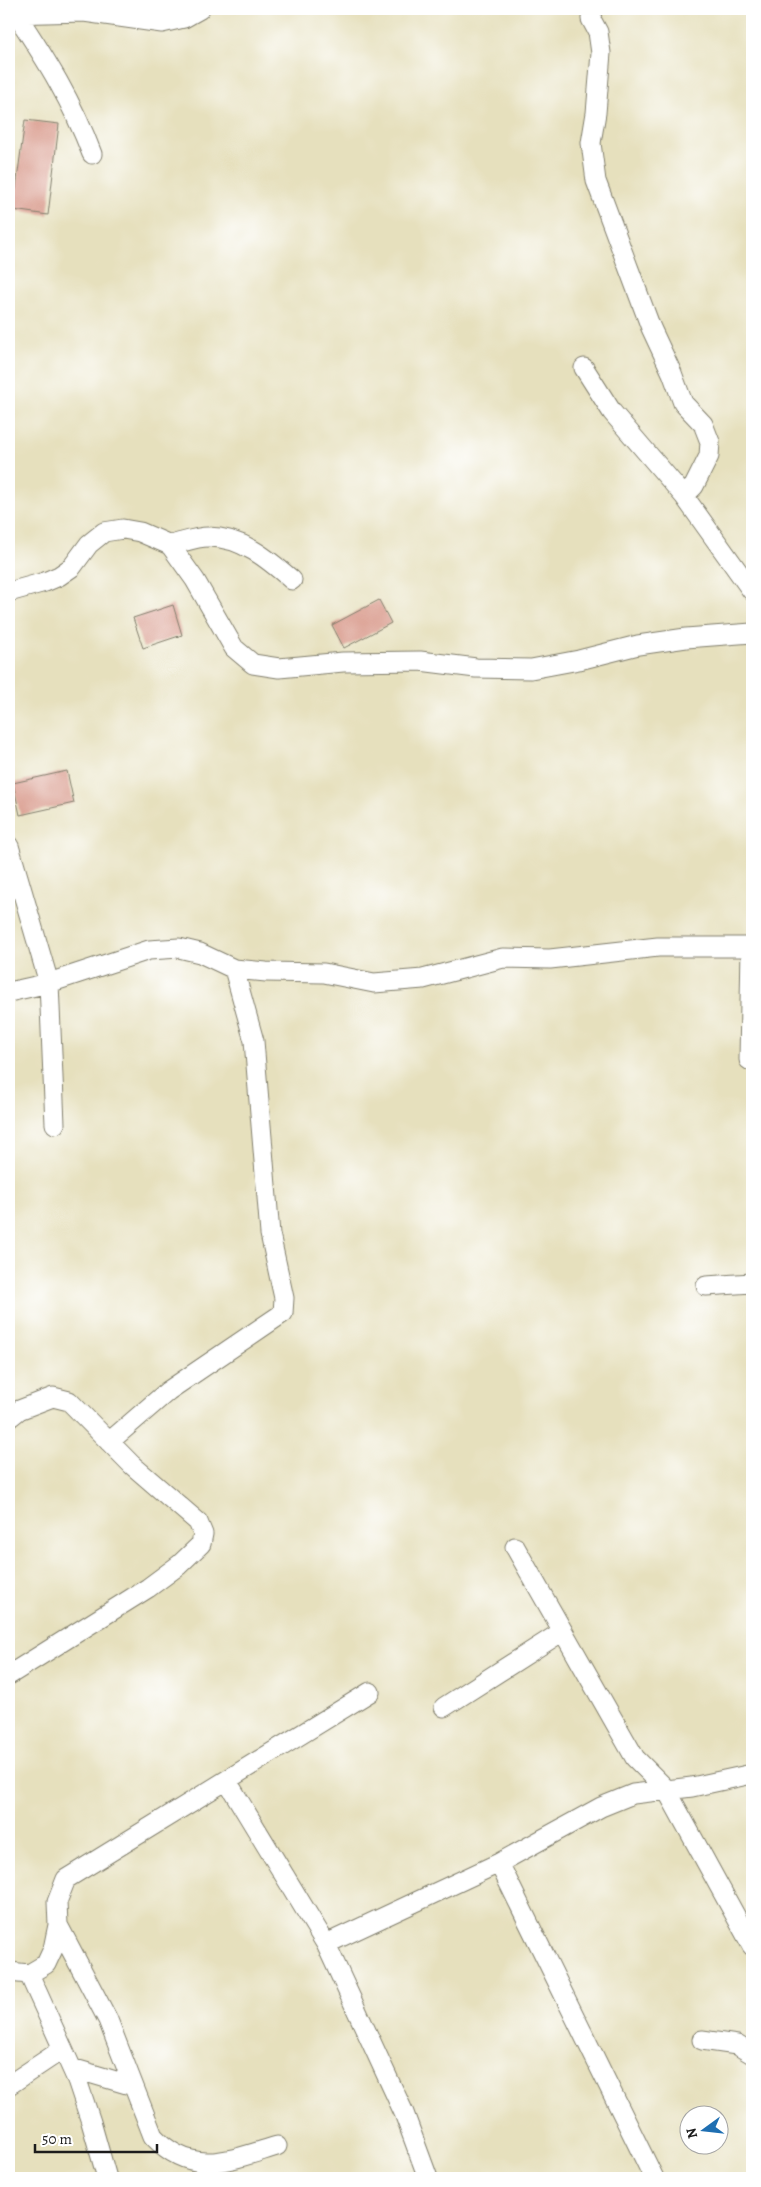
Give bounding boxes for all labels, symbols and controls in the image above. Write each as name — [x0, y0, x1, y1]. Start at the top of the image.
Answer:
north arrow — [678, 2104, 728, 2154]
scale bar — [35, 2122, 158, 2154]
text: N — [681, 2126, 702, 2141]
text: 50 m — [42, 2129, 72, 2149]

